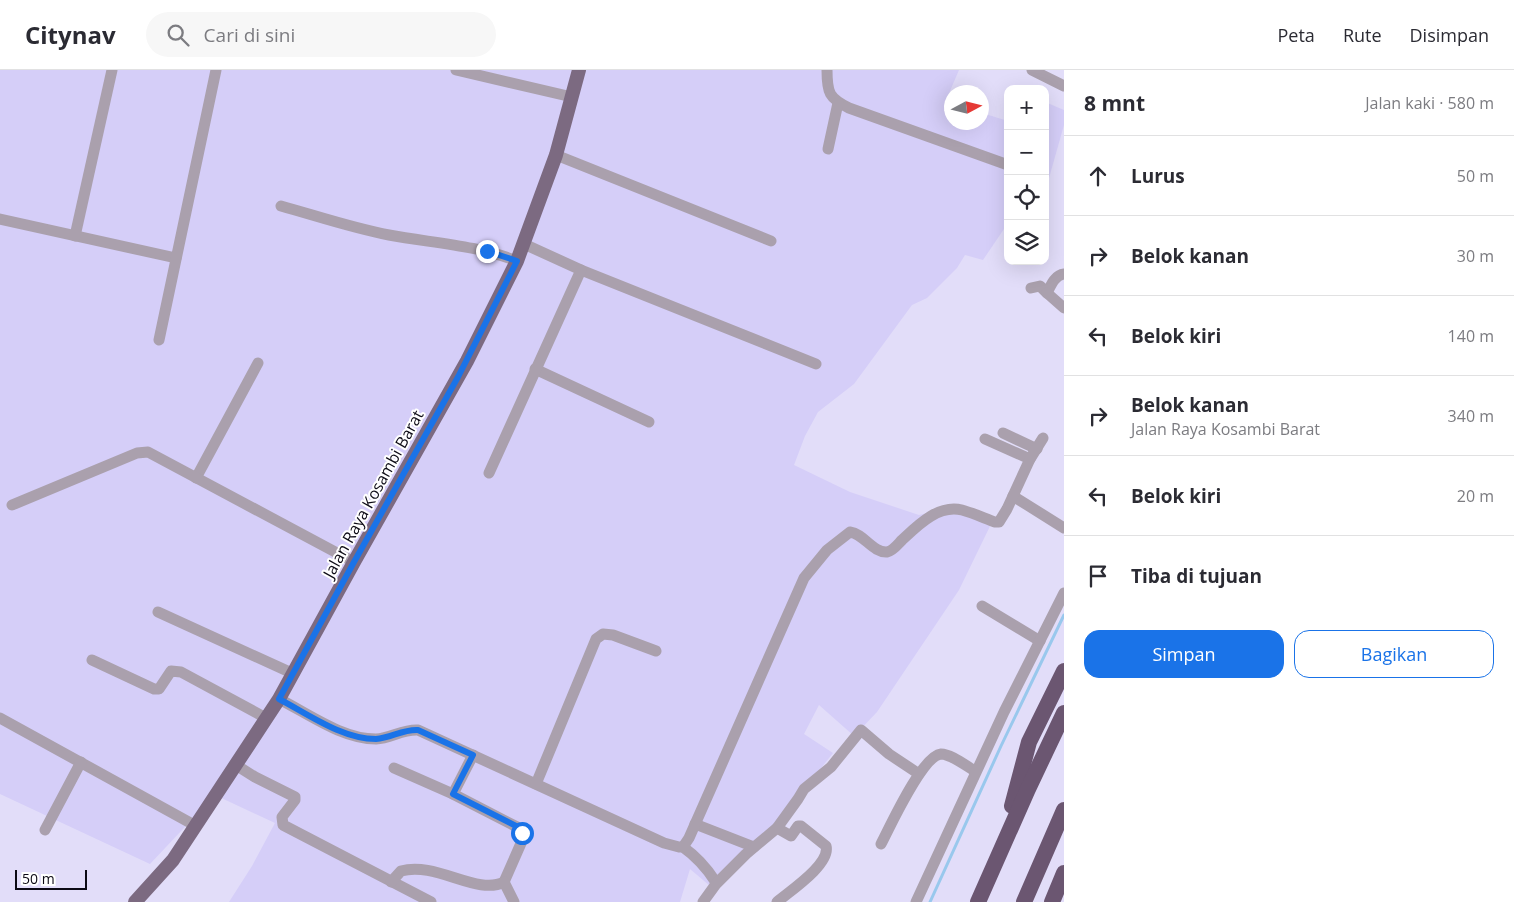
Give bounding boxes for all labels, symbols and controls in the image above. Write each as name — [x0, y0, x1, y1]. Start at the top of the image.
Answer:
search box — [146, 12, 496, 57]
text: Citynav — [25, 18, 116, 51]
icon: search — [164, 21, 192, 49]
text: Cari di sini — [204, 22, 295, 48]
text: Peta — [1278, 23, 1315, 47]
text: Rute — [1343, 23, 1382, 47]
text: Disimpan — [1410, 23, 1489, 47]
north arrow — [944, 85, 989, 130]
map controls — [1004, 85, 1049, 265]
button: + — [1004, 85, 1049, 130]
text: 8 mnt — [1084, 89, 1145, 117]
text: Jalan kaki · 580 m — [1365, 92, 1494, 114]
button: − — [1004, 130, 1049, 175]
icon: ahead — [1084, 162, 1112, 190]
text: Lurus — [1131, 163, 1185, 189]
text: 50 m — [1457, 165, 1494, 187]
button: locate — [1004, 175, 1049, 220]
button: layers — [1004, 220, 1049, 265]
route end — [476, 240, 499, 263]
icon: right — [1084, 242, 1112, 270]
text: Belok kanan — [1131, 243, 1249, 269]
text: 30 m — [1457, 245, 1494, 267]
icon: left — [1084, 322, 1112, 350]
text: Belok kiri — [1131, 323, 1221, 349]
text: 140 m — [1448, 325, 1494, 347]
text: Belok kanan — [1131, 392, 1249, 418]
icon: right — [1084, 402, 1112, 430]
text: 340 m — [1448, 405, 1494, 427]
street label: Jalan Raya Kosambi Barat — [317, 406, 429, 584]
text: Jalan Raya Kosambi Barat — [1131, 418, 1320, 440]
icon: left — [1084, 482, 1112, 510]
text: Belok kiri — [1131, 483, 1221, 509]
text: 20 m — [1457, 485, 1494, 507]
icon: arrive — [1084, 562, 1112, 590]
text: Tiba di tujuan — [1131, 563, 1262, 589]
button: Simpan — [1084, 630, 1284, 678]
button: Bagikan — [1294, 630, 1494, 678]
route start — [511, 822, 534, 845]
scale bar — [15, 867, 88, 890]
text: 50 m — [22, 869, 55, 888]

